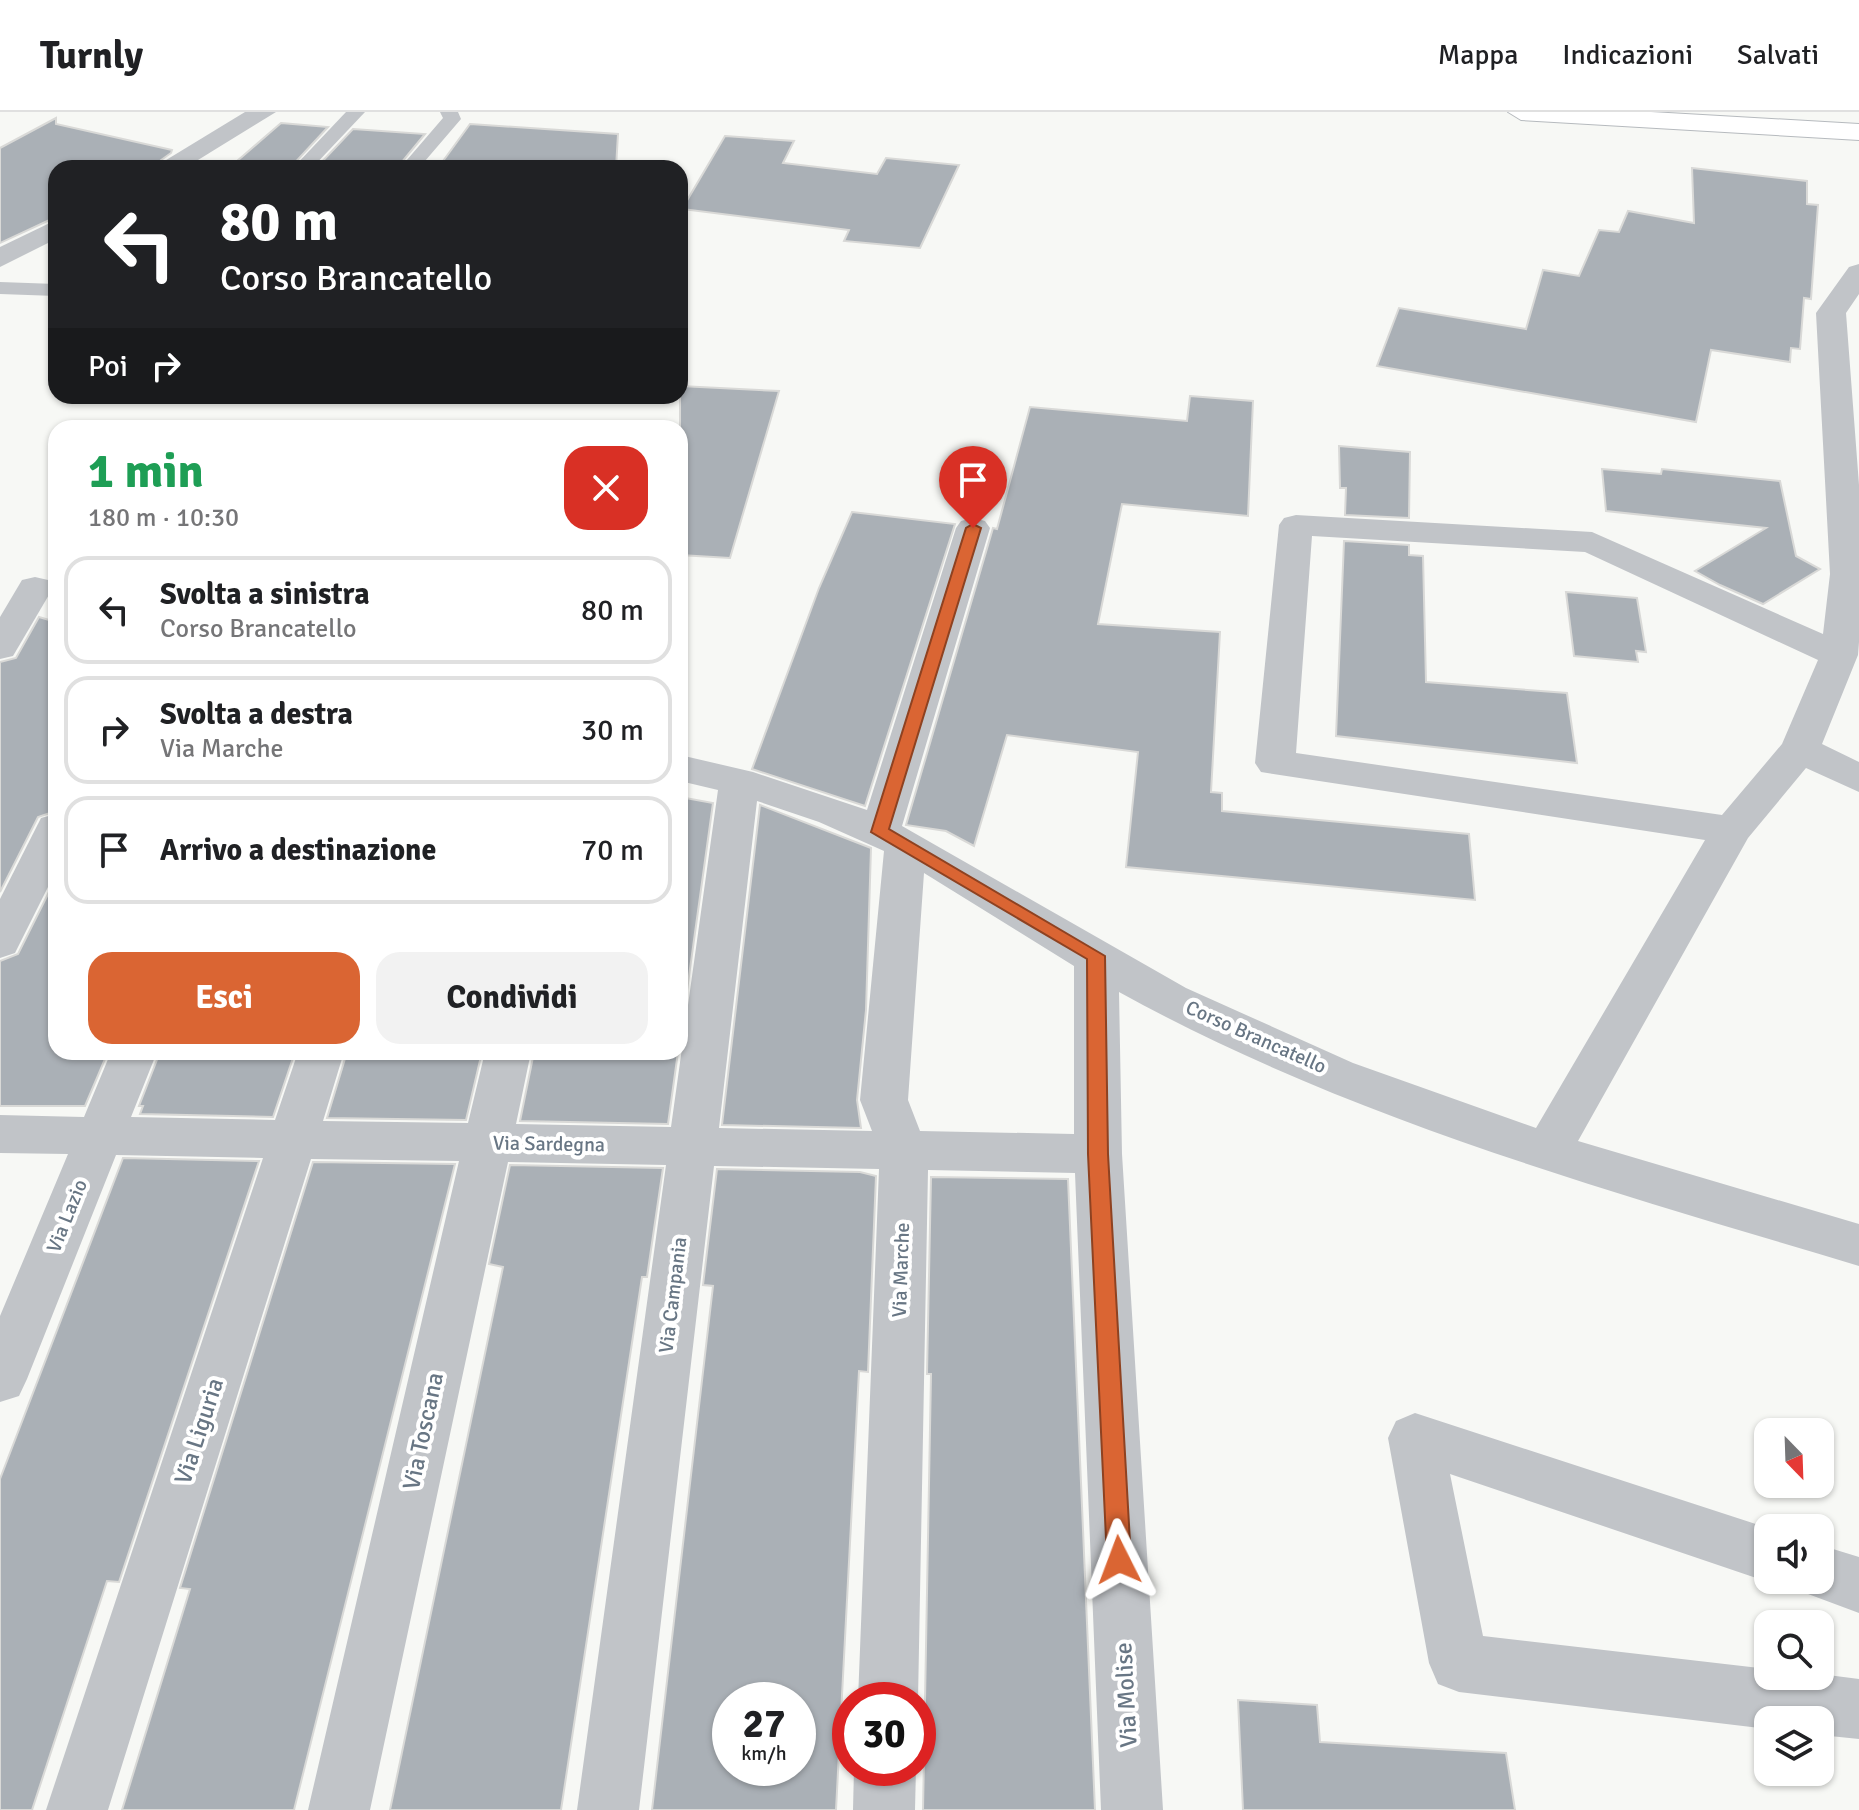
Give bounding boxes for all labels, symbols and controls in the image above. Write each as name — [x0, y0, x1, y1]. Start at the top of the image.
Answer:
text: Turnly — [40, 32, 143, 79]
text: Mappa — [1438, 38, 1518, 72]
text: Indicazioni — [1562, 38, 1693, 72]
text: Salvati — [1737, 38, 1819, 72]
text: 80 m — [220, 187, 338, 256]
icon: left — [88, 192, 192, 296]
text: Corso Brancatello — [220, 256, 492, 301]
icon: right — [144, 344, 188, 388]
text: Poi — [88, 348, 128, 385]
text: 1 min — [88, 442, 204, 501]
button: close — [564, 446, 648, 530]
pin — [939, 446, 1007, 528]
icon: arrive — [951, 458, 995, 502]
text: 180 m · 10:30 — [88, 502, 239, 534]
text: Svolta a sinistra — [160, 576, 370, 613]
icon: left — [92, 588, 136, 632]
text: 80 m — [581, 592, 644, 629]
text: Corso Brancatello — [160, 613, 357, 645]
text: Svolta a destra — [160, 696, 353, 733]
icon: right — [92, 708, 136, 752]
text: 30 m — [581, 712, 644, 749]
text: Via Marche — [160, 733, 284, 765]
icon: arrive — [92, 828, 136, 872]
text: Arrivo a destinazione — [160, 832, 436, 869]
text: 70 m — [581, 832, 644, 869]
button: Esci — [88, 952, 360, 1044]
button: Condividi — [376, 952, 648, 1044]
street label: Corso Brancatello — [1182, 995, 1330, 1079]
street label: Via Sardegna — [493, 1131, 605, 1157]
street label: Via Lazio — [41, 1176, 93, 1256]
street label: Via Marche — [887, 1222, 915, 1318]
street label: Via Campania — [653, 1236, 693, 1354]
street label: Via Toscana — [396, 1370, 450, 1492]
street label: Via Liguria — [168, 1374, 230, 1488]
north arrow — [1754, 1418, 1834, 1498]
map controls — [1754, 1418, 1834, 1786]
button: sound — [1754, 1514, 1834, 1594]
position arrow — [1077, 1518, 1161, 1602]
button: search — [1754, 1610, 1834, 1690]
street label: Via Molise — [1108, 1642, 1144, 1748]
speed limit sign: 30 — [832, 1682, 936, 1786]
text: 27 — [742, 1699, 786, 1749]
button: layers — [1754, 1706, 1834, 1786]
text: km/h — [741, 1741, 787, 1766]

